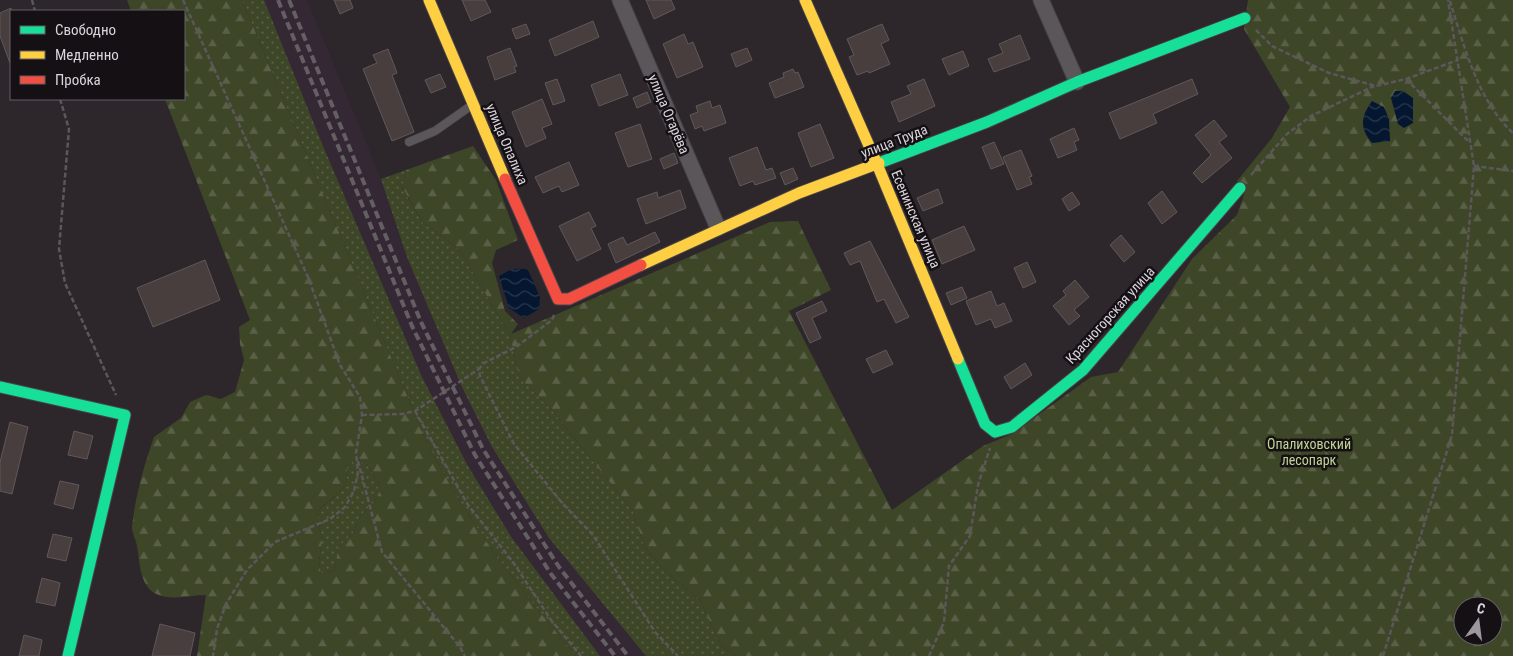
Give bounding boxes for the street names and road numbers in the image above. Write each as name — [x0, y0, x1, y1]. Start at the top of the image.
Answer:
street label: улица Огарёва — [645, 72, 693, 156]
street label: улица Опалиха — [483, 101, 531, 187]
street label: улица Труда — [859, 121, 929, 161]
street label: Есенинская улица — [888, 168, 944, 270]
street label: Красногорская улица — [1062, 263, 1158, 367]

